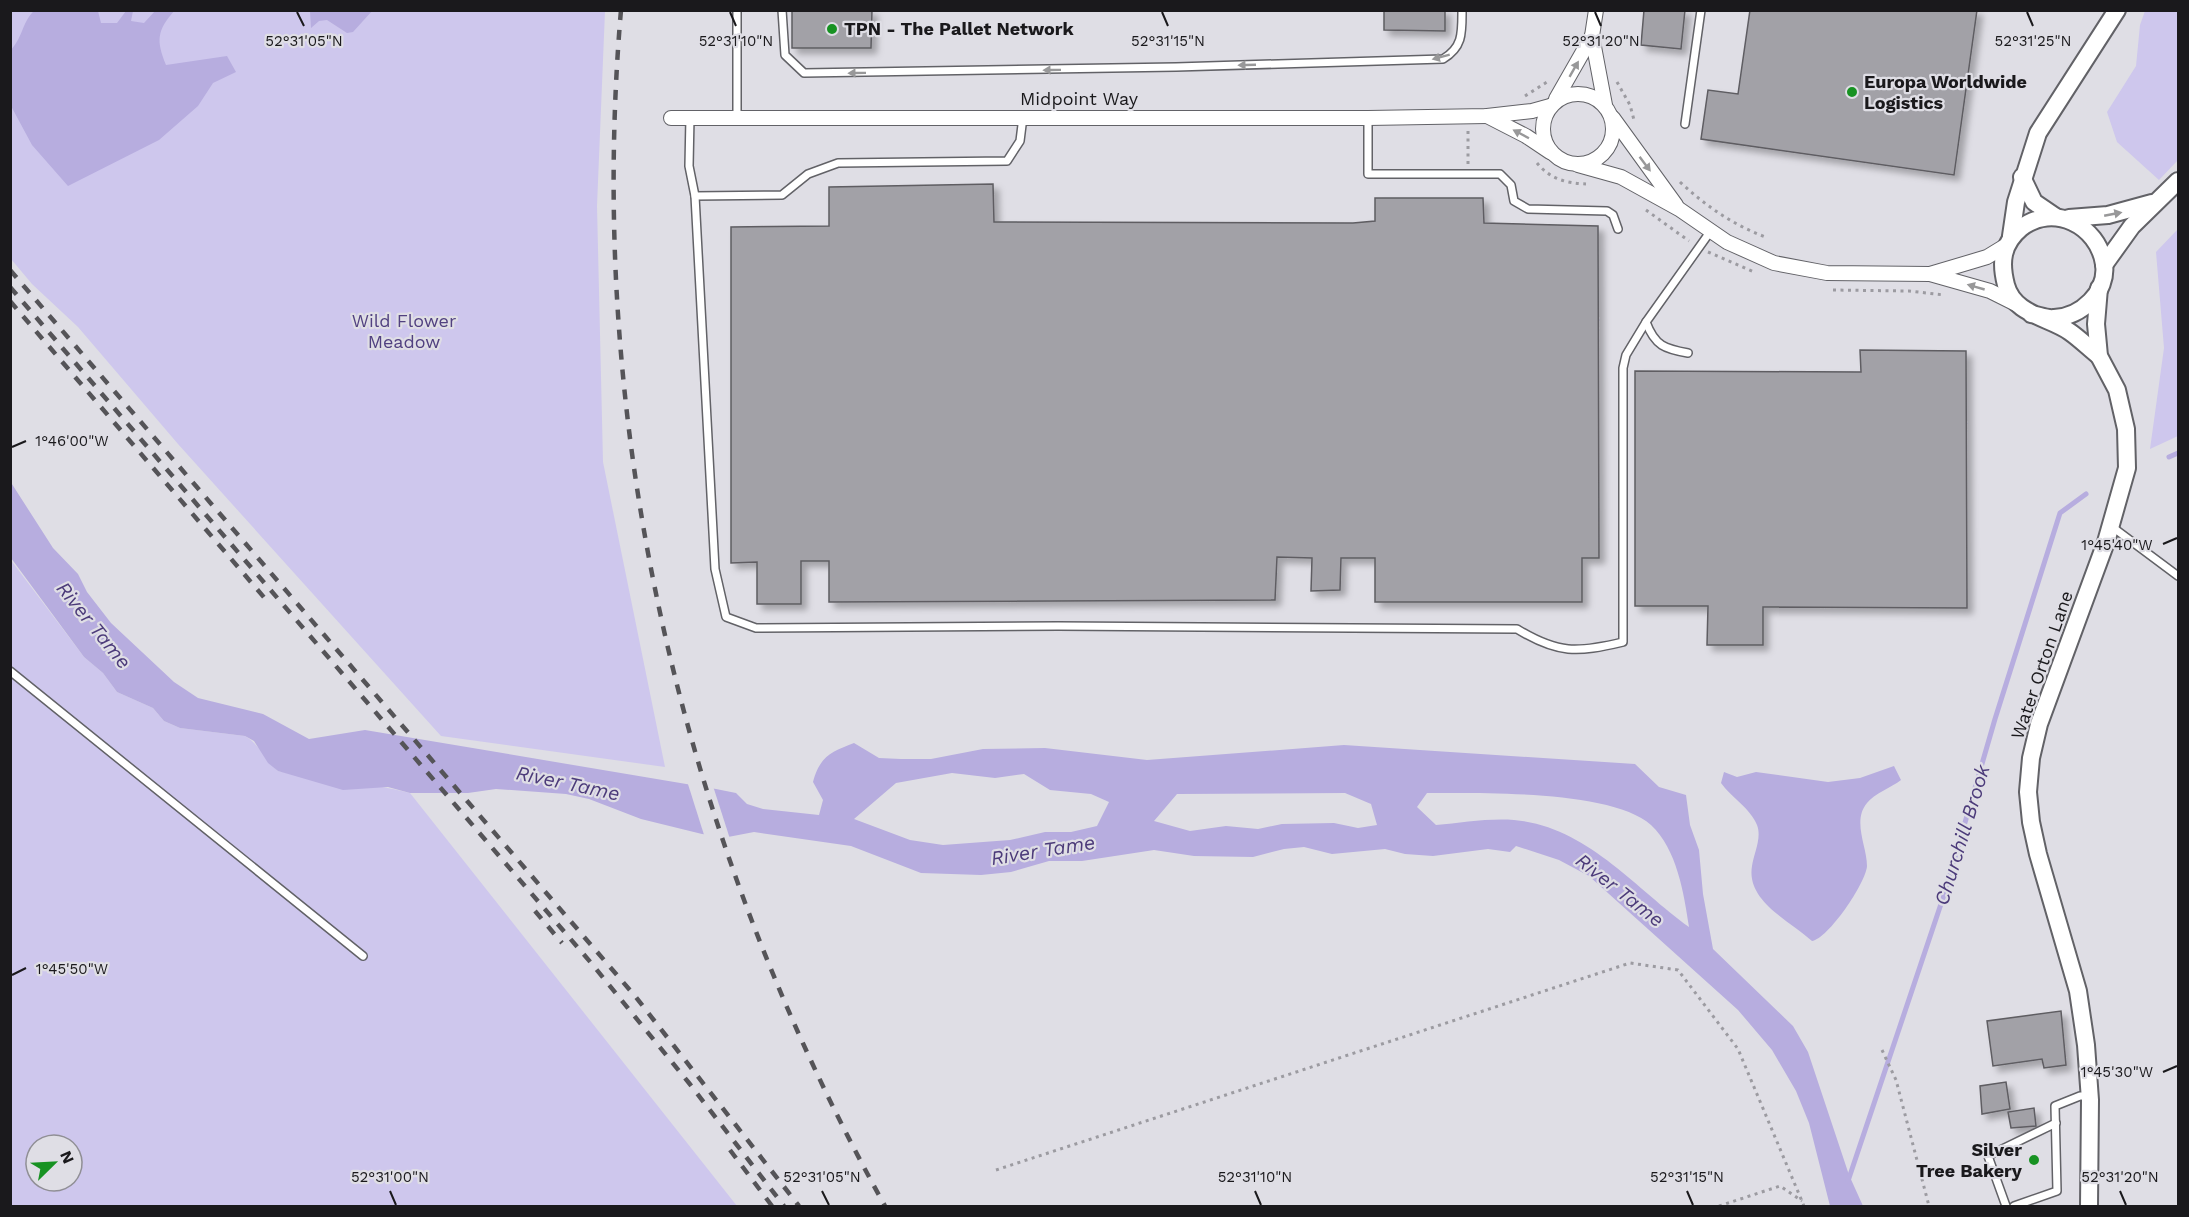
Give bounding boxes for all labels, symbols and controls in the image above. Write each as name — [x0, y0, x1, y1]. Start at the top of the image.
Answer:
place label: TPN - The Pallet Network — [844, 18, 1074, 39]
marker: TPN - The Pallet Network — [825, 22, 839, 36]
text: 52°31'05"N — [265, 32, 343, 50]
text: 52°31'10"N — [699, 32, 773, 50]
text: 52°31'15"N — [1131, 32, 1205, 50]
text: 52°31'20"N — [1562, 32, 1640, 50]
text: 52°31'25"N — [1994, 32, 2072, 50]
one-way arrow — [1432, 52, 1450, 62]
one-way arrow — [1237, 60, 1256, 70]
one-way arrow — [1569, 60, 1579, 77]
one-way arrow — [1042, 65, 1061, 74]
one-way arrow — [847, 68, 866, 78]
place label: Europa Worldwide Logistics — [1864, 71, 2027, 113]
marker: Europa Worldwide Logistics — [1845, 85, 1859, 99]
street label: Midpoint Way — [1020, 88, 1139, 109]
one-way arrow — [1512, 129, 1529, 139]
one-way arrow — [1639, 155, 1651, 171]
one-way arrow — [2104, 209, 2123, 218]
one-way arrow — [1967, 282, 1985, 291]
park label: Wild Flower Meadow — [352, 310, 456, 352]
text: 1°46'00"W — [35, 432, 109, 450]
text: 1°45'40"W — [2081, 536, 2153, 554]
water label: River Tame — [52, 577, 136, 673]
street label: Water Orton Lane — [2006, 588, 2077, 742]
water label: River Tame — [514, 760, 622, 806]
water label: Churchill Brook — [1929, 761, 1995, 908]
water label: River Tame — [989, 830, 1097, 870]
water label: River Tame — [1571, 848, 1669, 932]
text: 1°45'50"W — [36, 960, 108, 978]
text: 1°45'30"W — [2081, 1063, 2153, 1081]
north arrow — [24, 1133, 84, 1193]
place label: Silver Tree Bakery — [1916, 1139, 2023, 1181]
text: N — [56, 1148, 78, 1166]
marker: Silver Tree Bakery — [2027, 1153, 2041, 1167]
text: 52°31'00"N — [351, 1168, 429, 1186]
text: 52°31'05"N — [783, 1168, 861, 1186]
text: 52°31'10"N — [1218, 1168, 1292, 1186]
text: 52°31'15"N — [1650, 1168, 1724, 1186]
text: 52°31'20"N — [2081, 1168, 2159, 1186]

